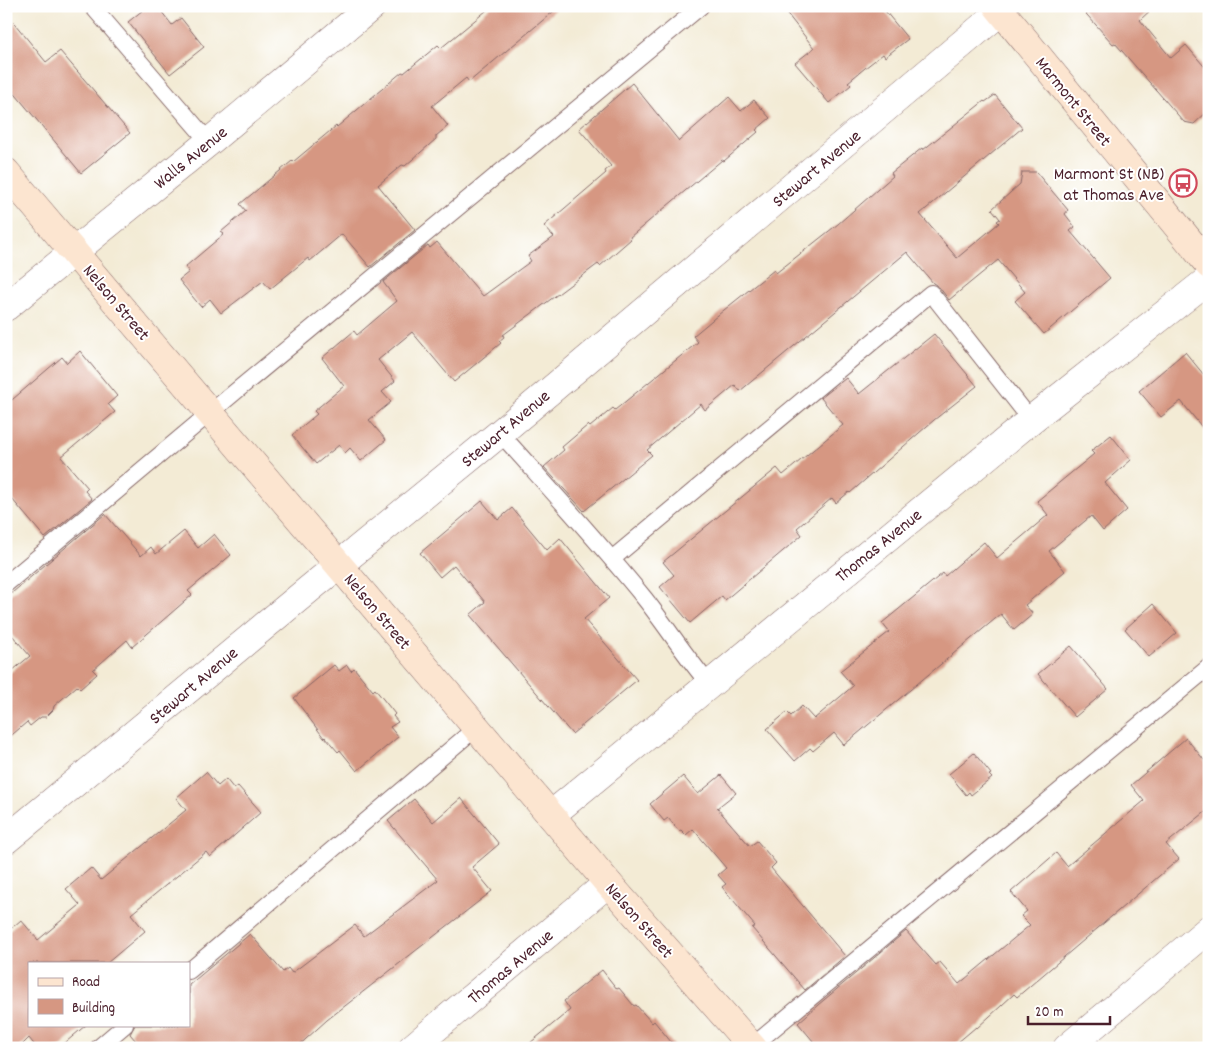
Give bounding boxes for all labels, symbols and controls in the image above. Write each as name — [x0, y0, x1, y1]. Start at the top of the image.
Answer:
street label: Marmont Street — [1028, 52, 1116, 153]
street label: Walls Avenue — [149, 121, 234, 196]
street label: Stewart Avenue — [768, 125, 868, 215]
place label: Marmont St (NB) at Thomas Ave — [1054, 163, 1164, 209]
bus stop icon: Marmont St (NB) at Thomas Ave — [1168, 168, 1198, 198]
street label: Nelson Street — [76, 260, 155, 347]
street label: Stewart Avenue — [457, 385, 557, 475]
street label: Thomas Avenue — [831, 504, 928, 590]
street label: Nelson Street — [337, 569, 416, 656]
street label: Stewart Avenue — [145, 642, 245, 732]
street label: Nelson Street — [598, 878, 678, 965]
street label: Thomas Avenue — [463, 924, 560, 1011]
legend — [28, 962, 190, 1026]
text: Road — [72, 972, 100, 994]
scale bar — [1028, 994, 1110, 1026]
text: Building — [72, 998, 115, 1020]
text: 20 m — [1035, 1002, 1063, 1024]

